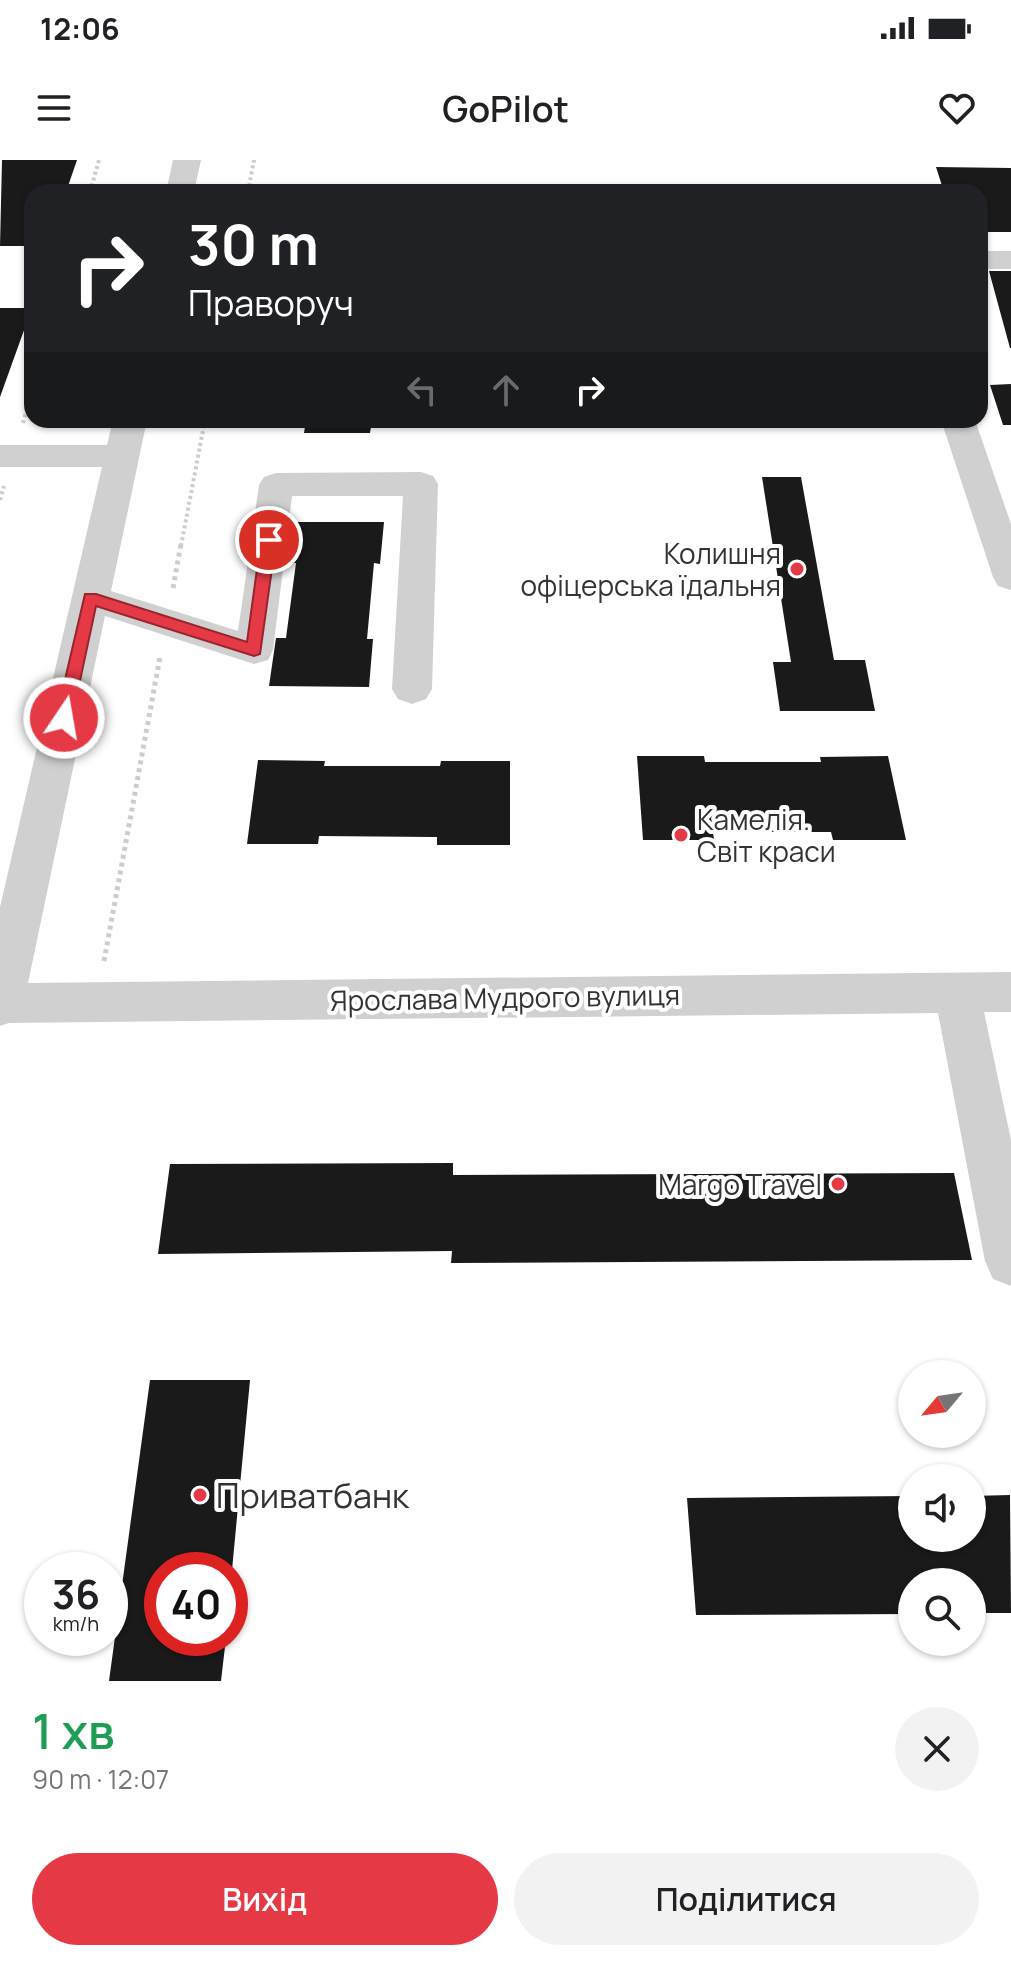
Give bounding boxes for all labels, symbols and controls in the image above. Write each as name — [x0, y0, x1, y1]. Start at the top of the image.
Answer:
text: 12:06 — [40, 8, 120, 49]
text: GoPilot — [442, 84, 569, 133]
icon: menu — [32, 86, 76, 130]
icon: heart — [935, 86, 979, 130]
text: 30 m — [188, 205, 319, 282]
icon: right — [56, 216, 160, 320]
text: Праворуч — [188, 278, 354, 327]
icon: left — [400, 368, 444, 412]
icon: ahead — [484, 368, 528, 412]
icon: right — [568, 368, 612, 412]
pin — [235, 506, 303, 574]
icon: arrive — [247, 518, 291, 562]
place label: Колишня офіцерська їдальня — [520, 534, 781, 604]
marker: Колишня офіцерська їдальня — [788, 560, 806, 578]
position arrow — [22, 676, 106, 760]
place label: Камелія. Світ краси — [697, 800, 836, 870]
marker: Камелія. Світ краси — [672, 826, 690, 844]
street label: Ярослава Мудрого вулиця — [330, 975, 680, 1019]
place label: Margo Travel — [658, 1165, 822, 1203]
marker: Margo Travel — [829, 1175, 847, 1193]
north arrow — [898, 1360, 986, 1448]
map controls — [898, 1360, 986, 1656]
button: sound — [898, 1464, 986, 1552]
place label: Приватбанк — [216, 1472, 410, 1518]
marker: Приватбанк — [191, 1486, 209, 1504]
speed limit sign: 40 — [144, 1552, 248, 1656]
text: 36 — [52, 1566, 100, 1621]
button: search — [898, 1568, 986, 1656]
text: km/h — [53, 1610, 99, 1637]
text: 1 хв — [32, 1698, 115, 1763]
button: close — [895, 1707, 979, 1791]
text: 90 m · 12:07 — [32, 1761, 169, 1797]
button: Вихід — [32, 1853, 498, 1945]
button: Поділитися — [514, 1853, 979, 1945]

